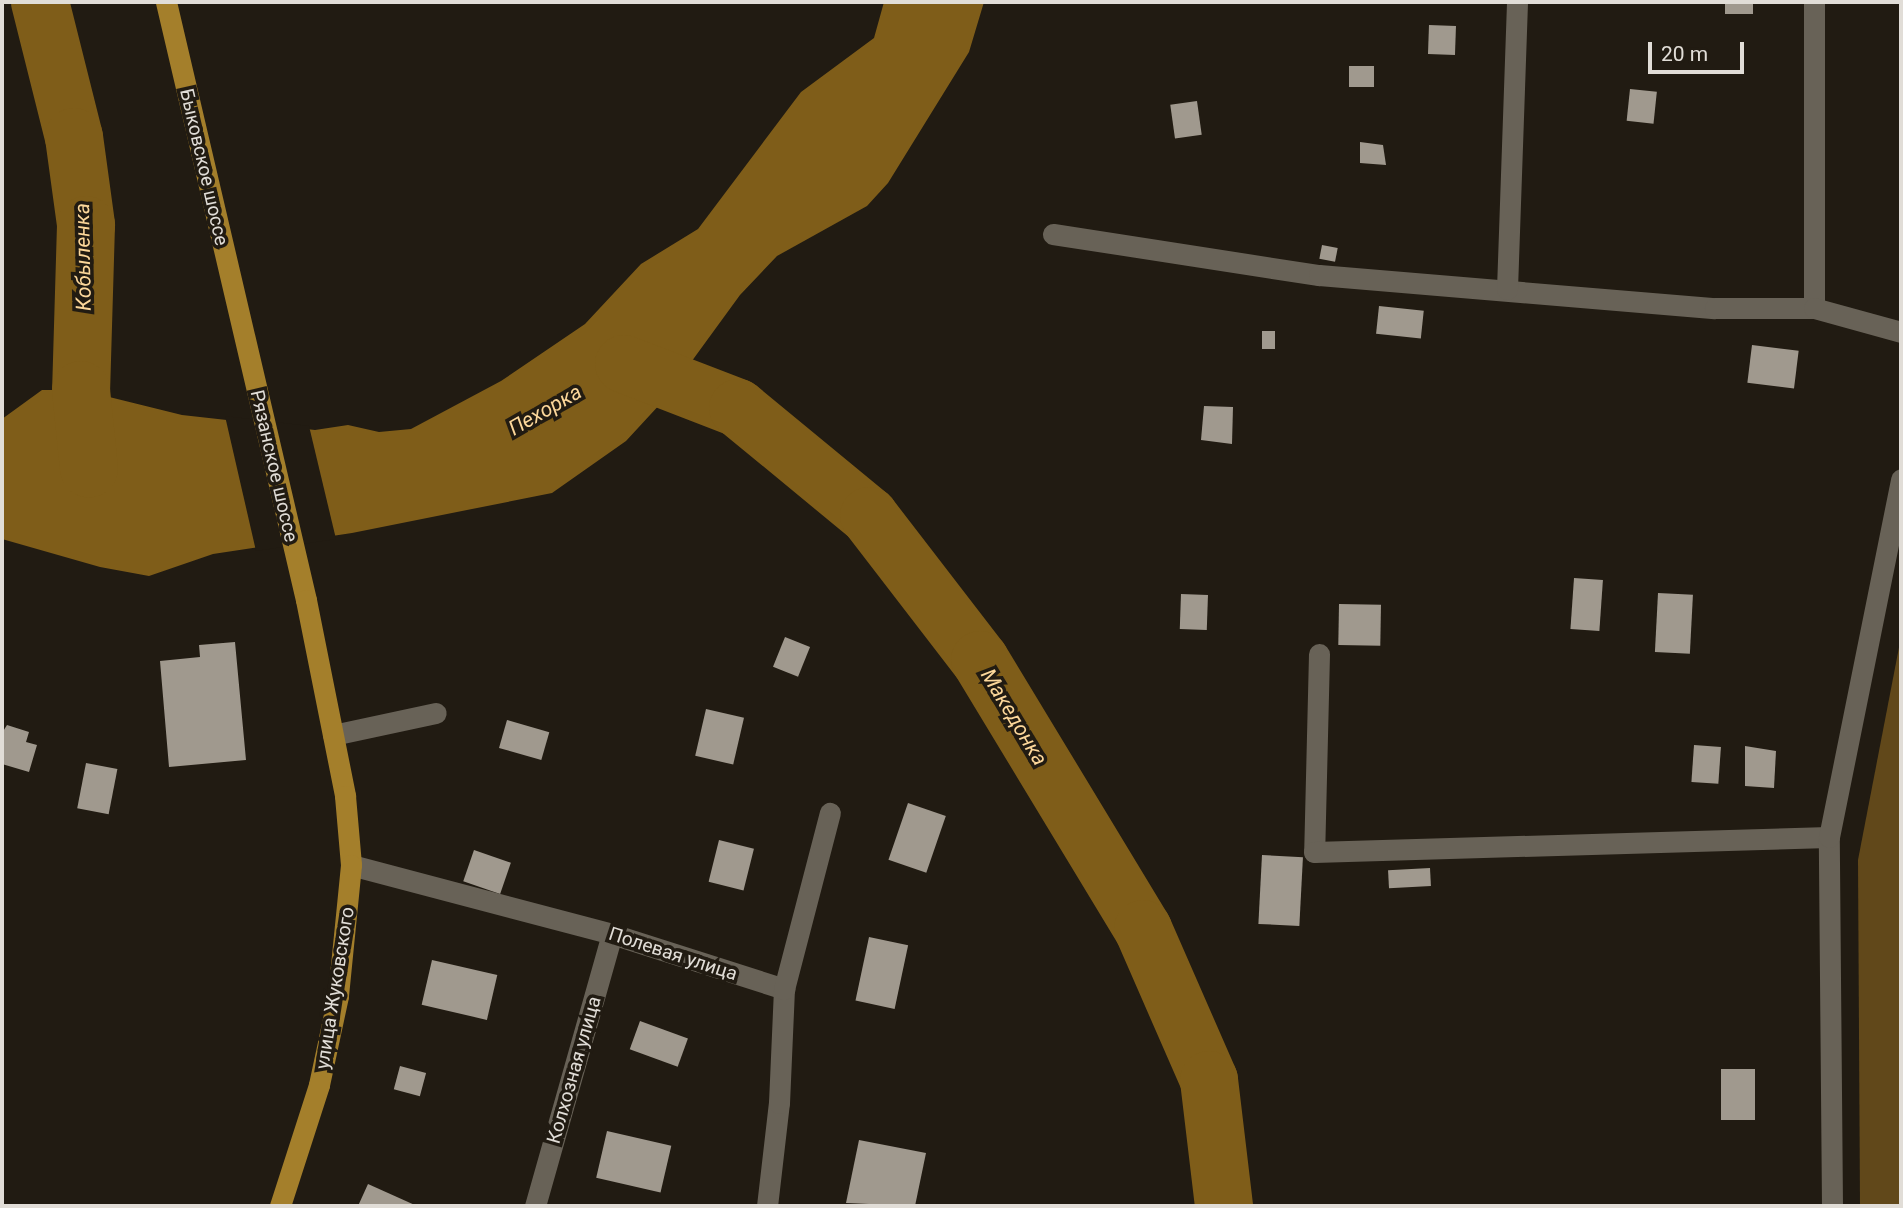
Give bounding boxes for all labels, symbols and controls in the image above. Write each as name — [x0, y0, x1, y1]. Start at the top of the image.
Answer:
scale bar — [1651, 28, 1747, 72]
text: 20 m — [1661, 42, 1708, 66]
street label: Быковское шоссе — [175, 86, 233, 248]
water label: Кобыленка — [69, 203, 97, 311]
water label: Пехорка — [504, 379, 586, 441]
street label: Рязанское шоссе — [245, 388, 303, 544]
water label: Македонка — [975, 664, 1053, 770]
street label: улица Жуковского — [311, 905, 359, 1071]
street label: Полевая улица — [606, 922, 740, 986]
street label: Колхозная улица — [542, 994, 606, 1146]

